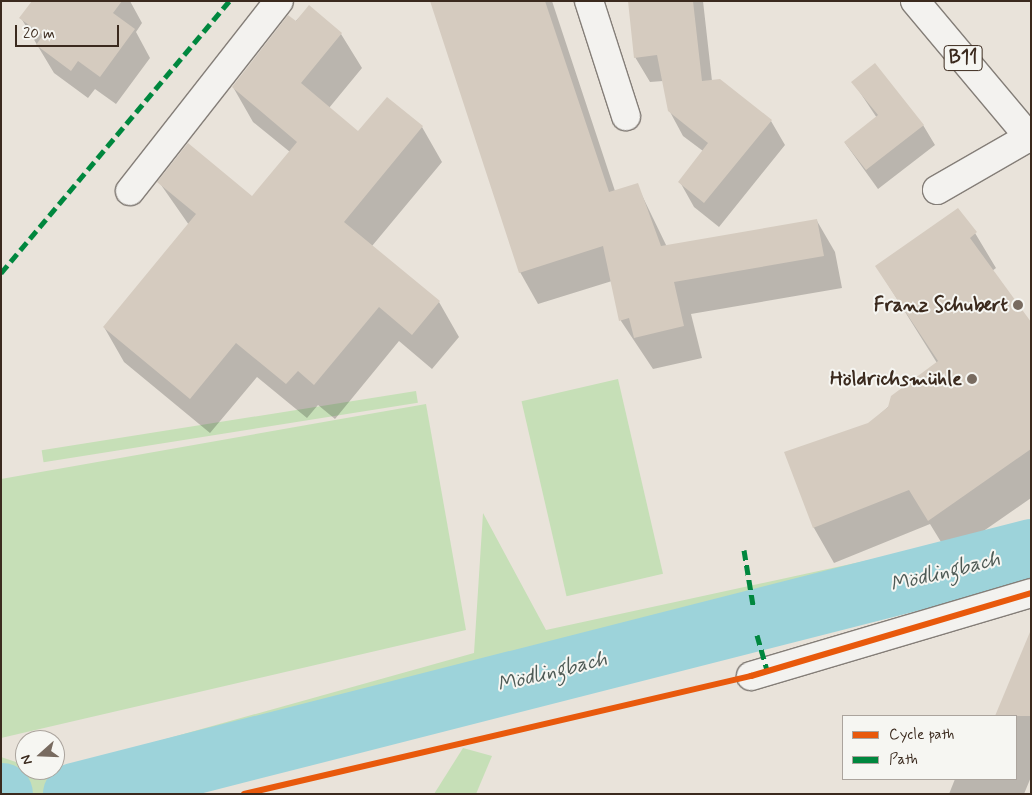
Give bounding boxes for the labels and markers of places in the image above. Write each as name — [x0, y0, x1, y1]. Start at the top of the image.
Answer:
place label: Franz Schubert — [873, 293, 1008, 317]
marker: Franz Schubert — [1012, 299, 1024, 311]
place label: Höldrichsmühle — [830, 367, 962, 391]
marker: Höldrichsmühle — [966, 373, 978, 385]

